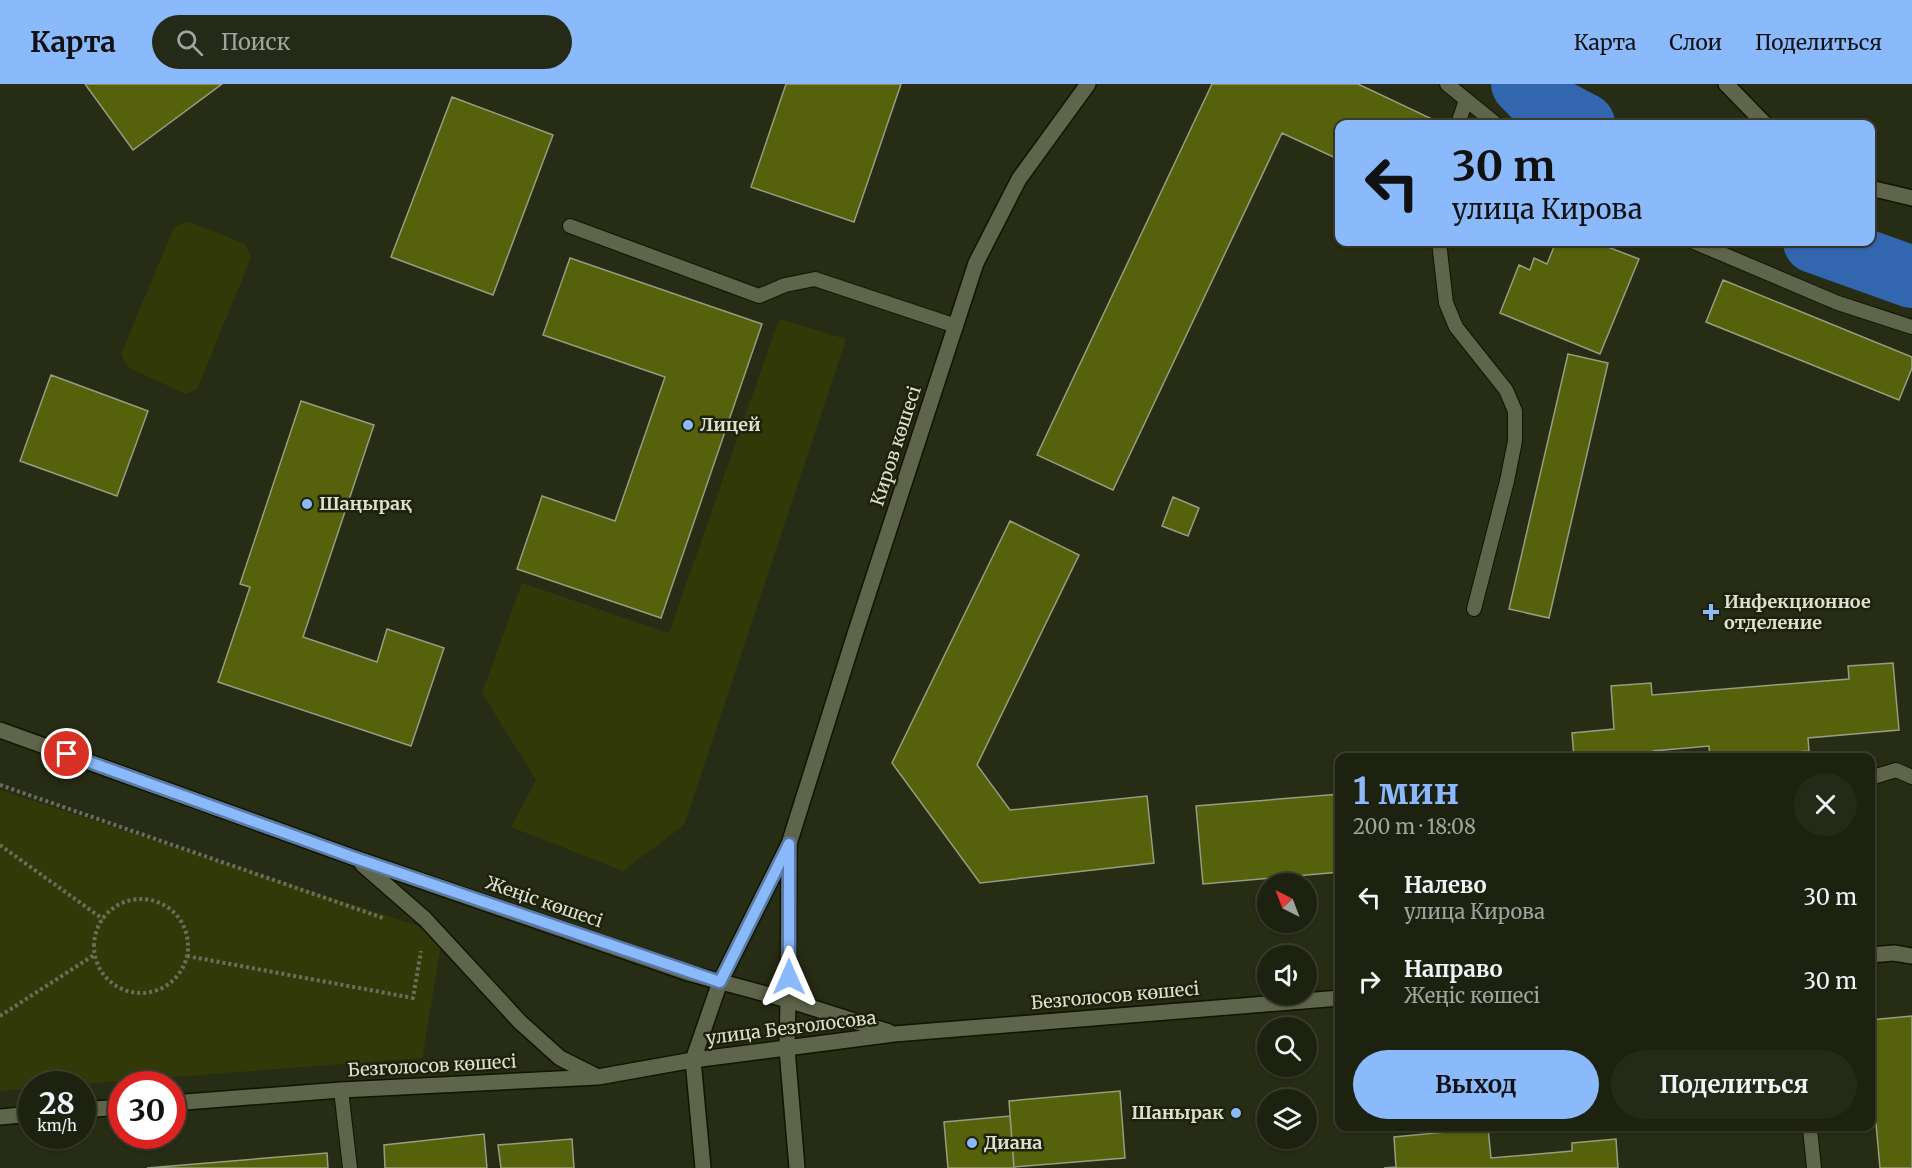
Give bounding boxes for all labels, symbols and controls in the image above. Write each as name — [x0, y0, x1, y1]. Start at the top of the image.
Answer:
search box — [152, 15, 572, 69]
text: Карта — [30, 24, 116, 60]
icon: search — [173, 26, 206, 59]
text: Поиск — [221, 28, 291, 56]
text: Карта — [1574, 29, 1636, 56]
text: Слои — [1669, 29, 1722, 56]
text: Поделиться — [1755, 29, 1882, 56]
text: 30 m — [1452, 140, 1556, 192]
icon: left — [1353, 144, 1431, 222]
text: улица Кирова — [1452, 192, 1642, 226]
street label: Киров көшесі — [865, 383, 926, 509]
place label: Лицей — [700, 413, 761, 436]
marker: Лицей — [681, 418, 695, 432]
place label: Шаңырақ — [319, 492, 412, 515]
marker: Шаңырақ — [300, 497, 314, 511]
place label: Инфекционное отделение — [1724, 590, 1871, 634]
marker: Инфекционное отделение — [1702, 603, 1720, 621]
pin — [41, 728, 92, 779]
icon: arrive — [50, 737, 83, 770]
text: 1 мин — [1353, 769, 1459, 814]
button: close — [1794, 773, 1857, 836]
text: 200 m · 18:08 — [1353, 814, 1476, 839]
street label: Жеңіс көшесі — [483, 871, 606, 932]
text: Налево — [1404, 871, 1487, 899]
north arrow — [1257, 873, 1317, 933]
map controls — [1257, 873, 1317, 1149]
icon: left — [1353, 881, 1386, 914]
text: 30 m — [1803, 883, 1857, 911]
text: улица Кирова — [1404, 899, 1545, 924]
position arrow — [757, 945, 821, 1009]
button: sound — [1257, 945, 1317, 1005]
text: Направо — [1404, 955, 1503, 983]
icon: right — [1353, 965, 1386, 998]
text: 30 m — [1803, 967, 1857, 995]
street label: Безголосов көшесі — [1030, 977, 1200, 1014]
text: Жеңіс көшесі — [1404, 983, 1540, 1008]
street label: улица Безголосова — [704, 1006, 878, 1049]
button: search — [1257, 1017, 1317, 1077]
street label: Безголосов көшесі — [347, 1050, 517, 1081]
button: Выход — [1353, 1050, 1599, 1119]
button: Поделиться — [1611, 1050, 1857, 1119]
speed limit sign: 30 — [108, 1071, 186, 1149]
text: 28 — [39, 1084, 75, 1122]
button: layers — [1257, 1089, 1317, 1149]
place label: Шанырак — [1131, 1101, 1224, 1124]
marker: Шанырак — [1229, 1106, 1243, 1120]
text: km/h — [37, 1116, 77, 1135]
place label: Диана — [984, 1131, 1042, 1154]
marker: Диана — [965, 1136, 979, 1150]

